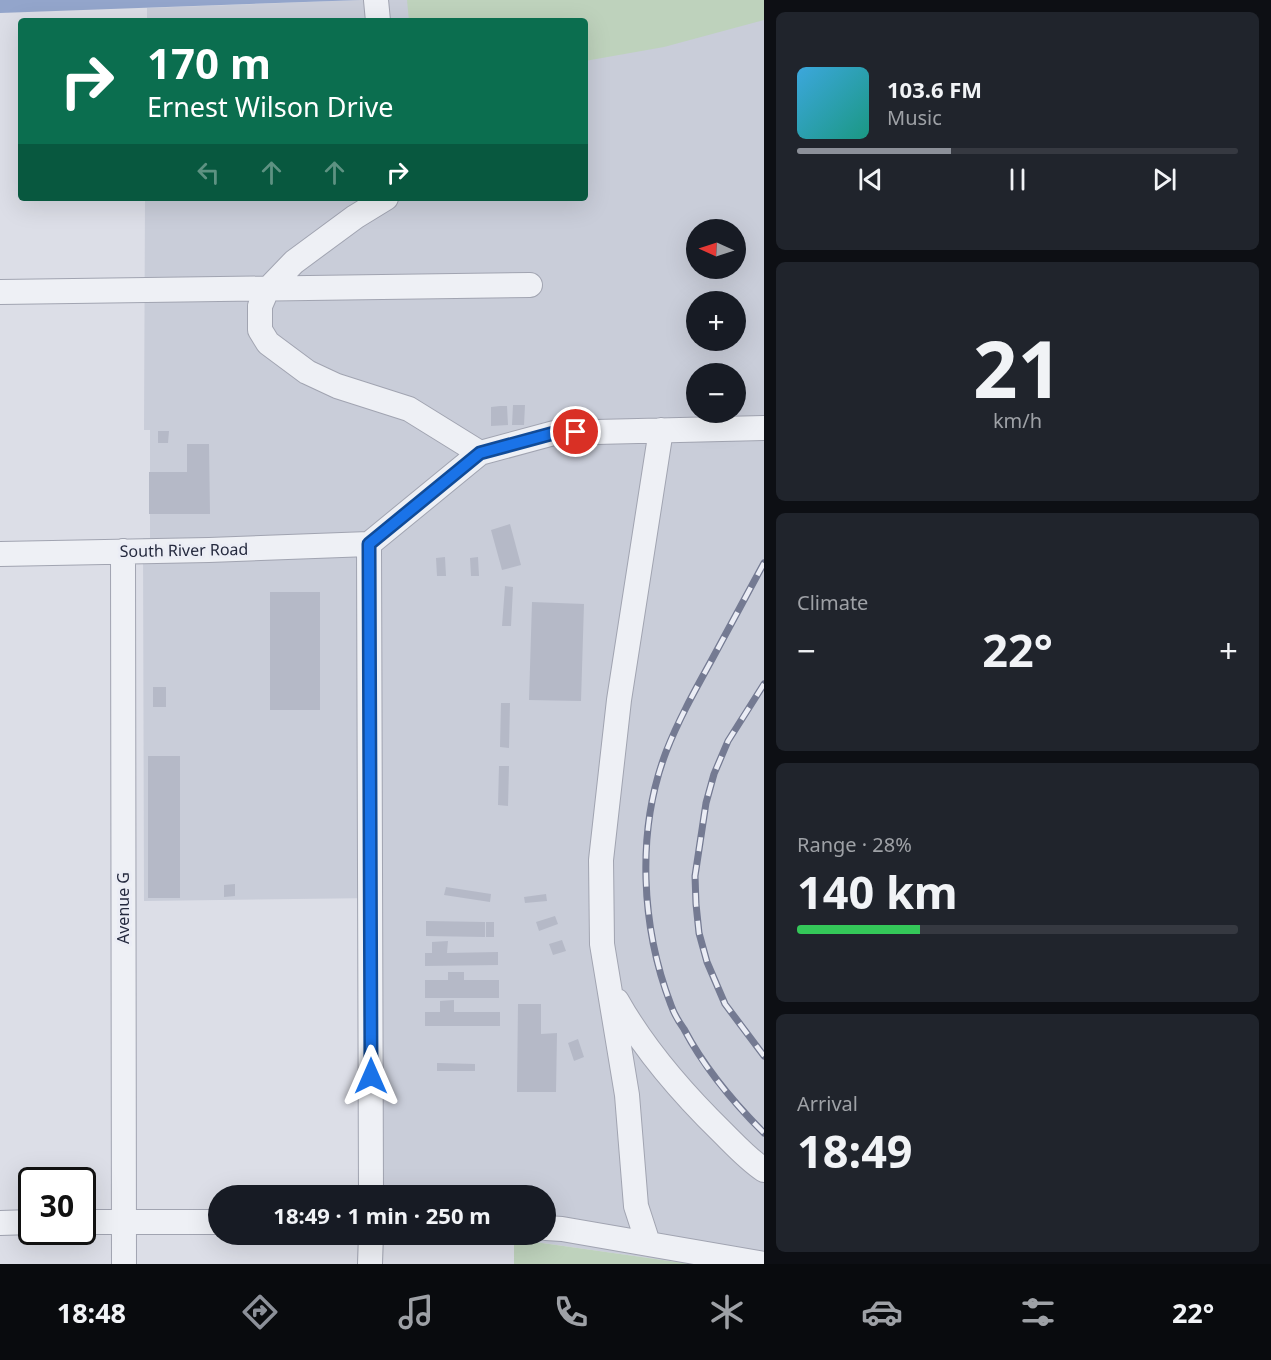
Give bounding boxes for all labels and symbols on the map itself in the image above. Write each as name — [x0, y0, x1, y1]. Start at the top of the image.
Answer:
north arrow — [686, 219, 746, 279]
pin — [550, 406, 601, 457]
street label: South River Road — [120, 538, 248, 562]
street label: Avenue G — [112, 872, 134, 944]
position arrow — [339, 1044, 403, 1108]
speed limit sign: 30 — [18, 1167, 96, 1245]

